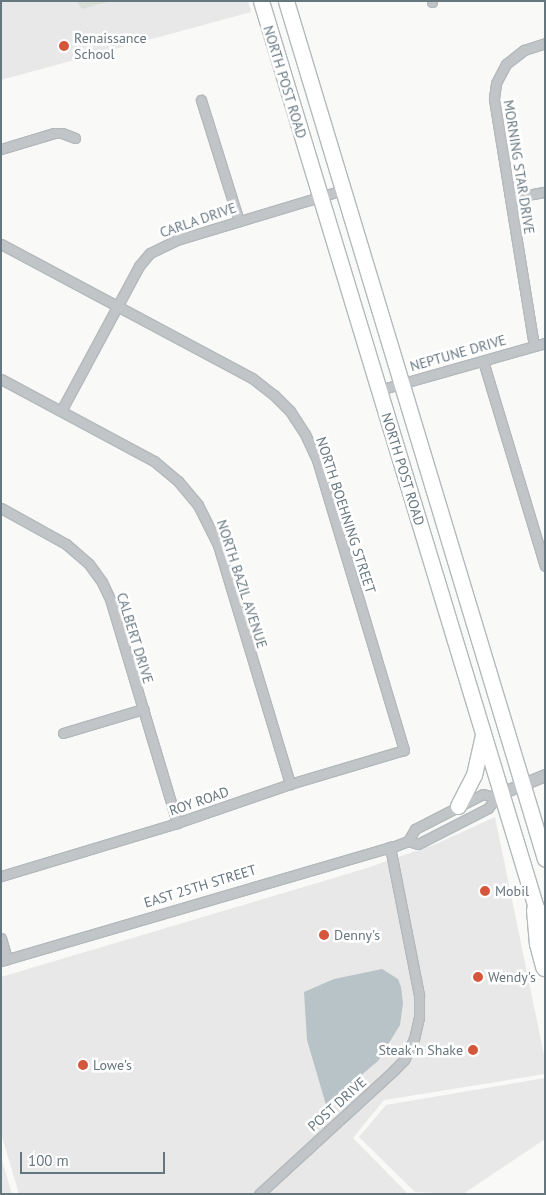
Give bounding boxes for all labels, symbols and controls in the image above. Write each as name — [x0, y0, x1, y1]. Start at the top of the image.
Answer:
street label: NORTH POST ROAD — [260, 23, 310, 141]
place label: Renaissance School — [74, 30, 147, 62]
marker: Renaissance School — [58, 40, 70, 52]
street label: MORNING STAR DRIVE — [500, 99, 538, 235]
street label: CARLA DRIVE — [157, 199, 239, 241]
street label: NEPTUNE DRIVE — [408, 331, 508, 375]
street label: NORTH POST ROAD — [378, 410, 428, 528]
street label: NORTH BOEHNING STREET — [313, 435, 379, 595]
street label: NORTH BAZIL AVENUE — [213, 517, 271, 651]
street label: CALBERT DRIVE — [113, 590, 157, 686]
street label: ROY ROAD — [167, 783, 231, 819]
street label: EAST 25TH STREET — [142, 861, 258, 911]
place label: Mobil — [495, 883, 529, 899]
marker: Mobil — [479, 885, 491, 897]
place label: Denny's — [334, 927, 380, 943]
marker: Denny's — [318, 929, 330, 941]
place label: Wendy's — [488, 969, 536, 985]
marker: Wendy's — [472, 971, 484, 983]
place label: Steak 'n Shake — [377, 1042, 463, 1058]
marker: Steak 'n Shake — [467, 1044, 479, 1056]
place label: Lowe's — [93, 1057, 132, 1073]
marker: Lowe's — [77, 1059, 89, 1071]
street label: POST DRIVE — [304, 1073, 370, 1135]
scale bar — [22, 1142, 168, 1174]
text: 100 m — [28, 1151, 69, 1170]

